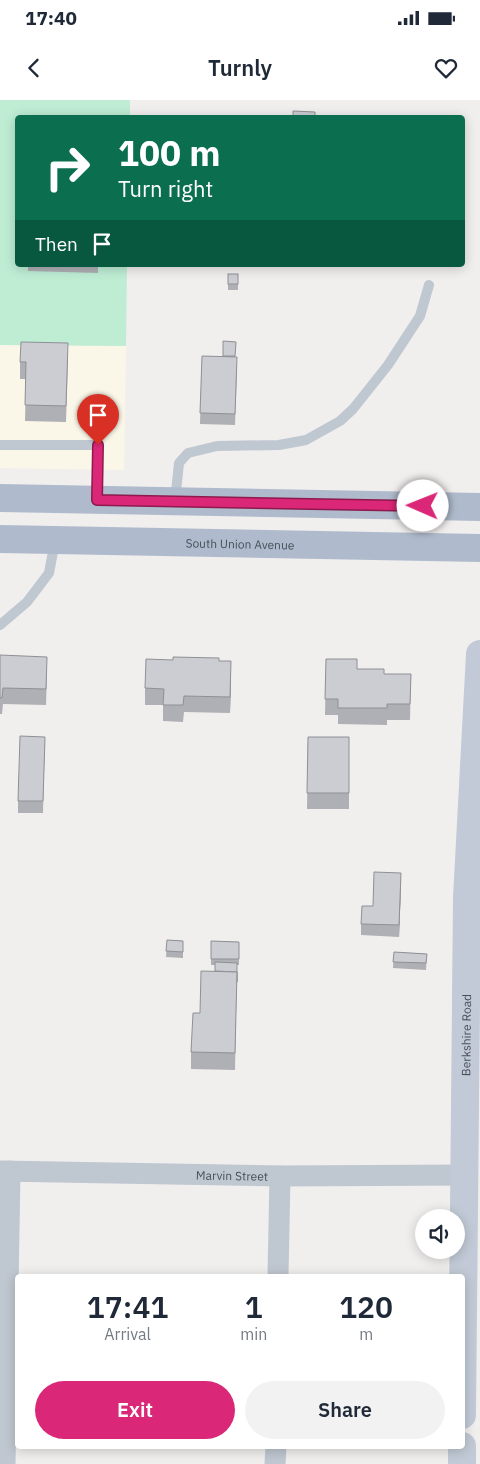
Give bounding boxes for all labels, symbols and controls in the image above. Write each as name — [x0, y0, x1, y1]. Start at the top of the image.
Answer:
text: 17:40 — [25, 6, 77, 30]
text: Turnly — [208, 53, 272, 82]
icon: back — [20, 54, 48, 82]
icon: heart — [432, 54, 460, 82]
text: 100 m — [118, 130, 221, 176]
icon: right — [35, 135, 100, 200]
text: Turn right — [118, 174, 213, 203]
icon: arrive — [88, 230, 116, 258]
text: Then — [35, 232, 78, 256]
pin — [77, 394, 119, 445]
icon: arrive — [84, 401, 112, 429]
position arrow — [396, 479, 448, 531]
street label: South Union Avenue — [185, 535, 295, 552]
street label: Berkshire Road — [458, 994, 474, 1076]
street label: Marvin Street — [196, 1167, 268, 1183]
map controls — [415, 1209, 465, 1259]
button: sound — [415, 1209, 465, 1259]
text: 17:41 — [87, 1287, 168, 1326]
text: 1 — [245, 1287, 263, 1326]
text: 120 — [339, 1287, 393, 1326]
text: Arrival — [104, 1324, 151, 1344]
text: min — [240, 1324, 267, 1344]
text: m — [359, 1324, 373, 1344]
button: Exit — [35, 1381, 235, 1439]
button: Share — [245, 1381, 445, 1439]

